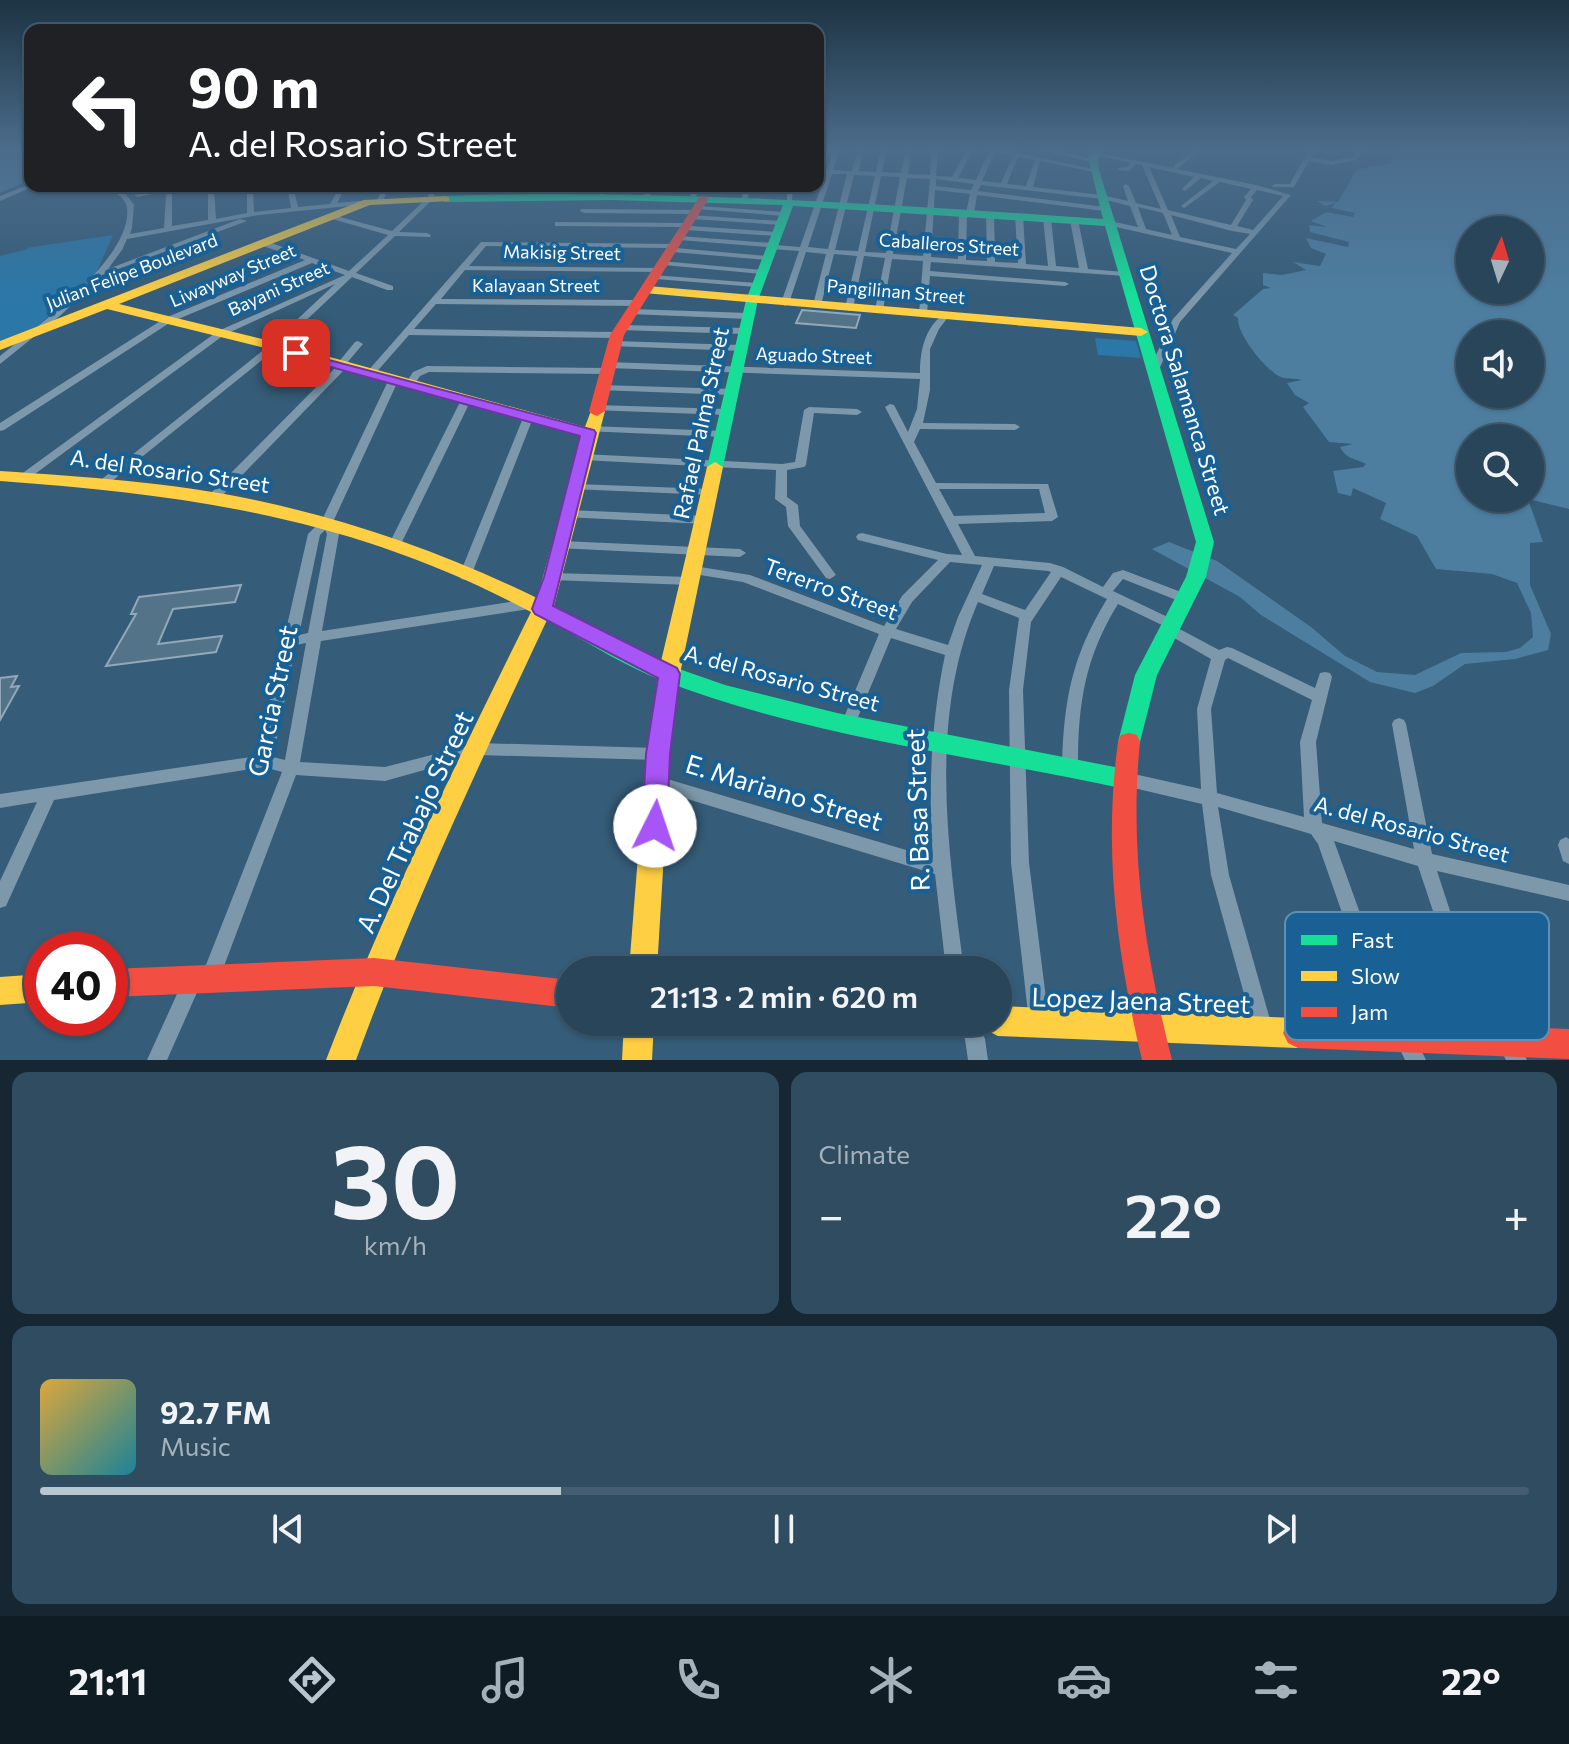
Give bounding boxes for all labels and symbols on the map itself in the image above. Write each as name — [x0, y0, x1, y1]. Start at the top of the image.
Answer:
north arrow — [1456, 216, 1544, 304]
street label: Julian Felipe Boulevard — [43, 228, 220, 314]
street label: Caballeros Street — [878, 228, 1020, 260]
street label: Liwayway Street — [166, 239, 299, 312]
street label: Makisig Street — [503, 240, 621, 264]
street label: Bayani Street — [224, 256, 333, 320]
street label: Doctora Salamanca Street — [1135, 262, 1236, 518]
street label: Kalayaan Street — [472, 274, 600, 296]
street label: Pangilinan Street — [826, 274, 966, 308]
pin — [262, 319, 330, 387]
street label: Rafael Palma Street — [667, 324, 734, 521]
street label: Aguado Street — [755, 342, 873, 368]
street label: A. del Rosario Street — [69, 443, 272, 498]
street label: Tererro Street — [760, 552, 902, 625]
street label: Garcia Street — [240, 622, 303, 779]
street label: A. del Rosario Street — [681, 638, 883, 717]
street label: A. Del Trabajo Street — [349, 705, 479, 937]
street label: R. Basa Street — [898, 728, 935, 892]
street label: E. Mariano Street — [682, 747, 887, 836]
position arrow — [613, 784, 697, 868]
street label: A. del Rosario Street — [1311, 789, 1513, 868]
legend — [1285, 912, 1549, 1040]
text: Fast — [1351, 926, 1394, 953]
speed limit sign: 40 — [24, 932, 128, 1036]
text: Slow — [1351, 962, 1400, 989]
street label: Lopez Jaena Street — [1031, 980, 1251, 1019]
text: Jam — [1351, 998, 1388, 1025]

